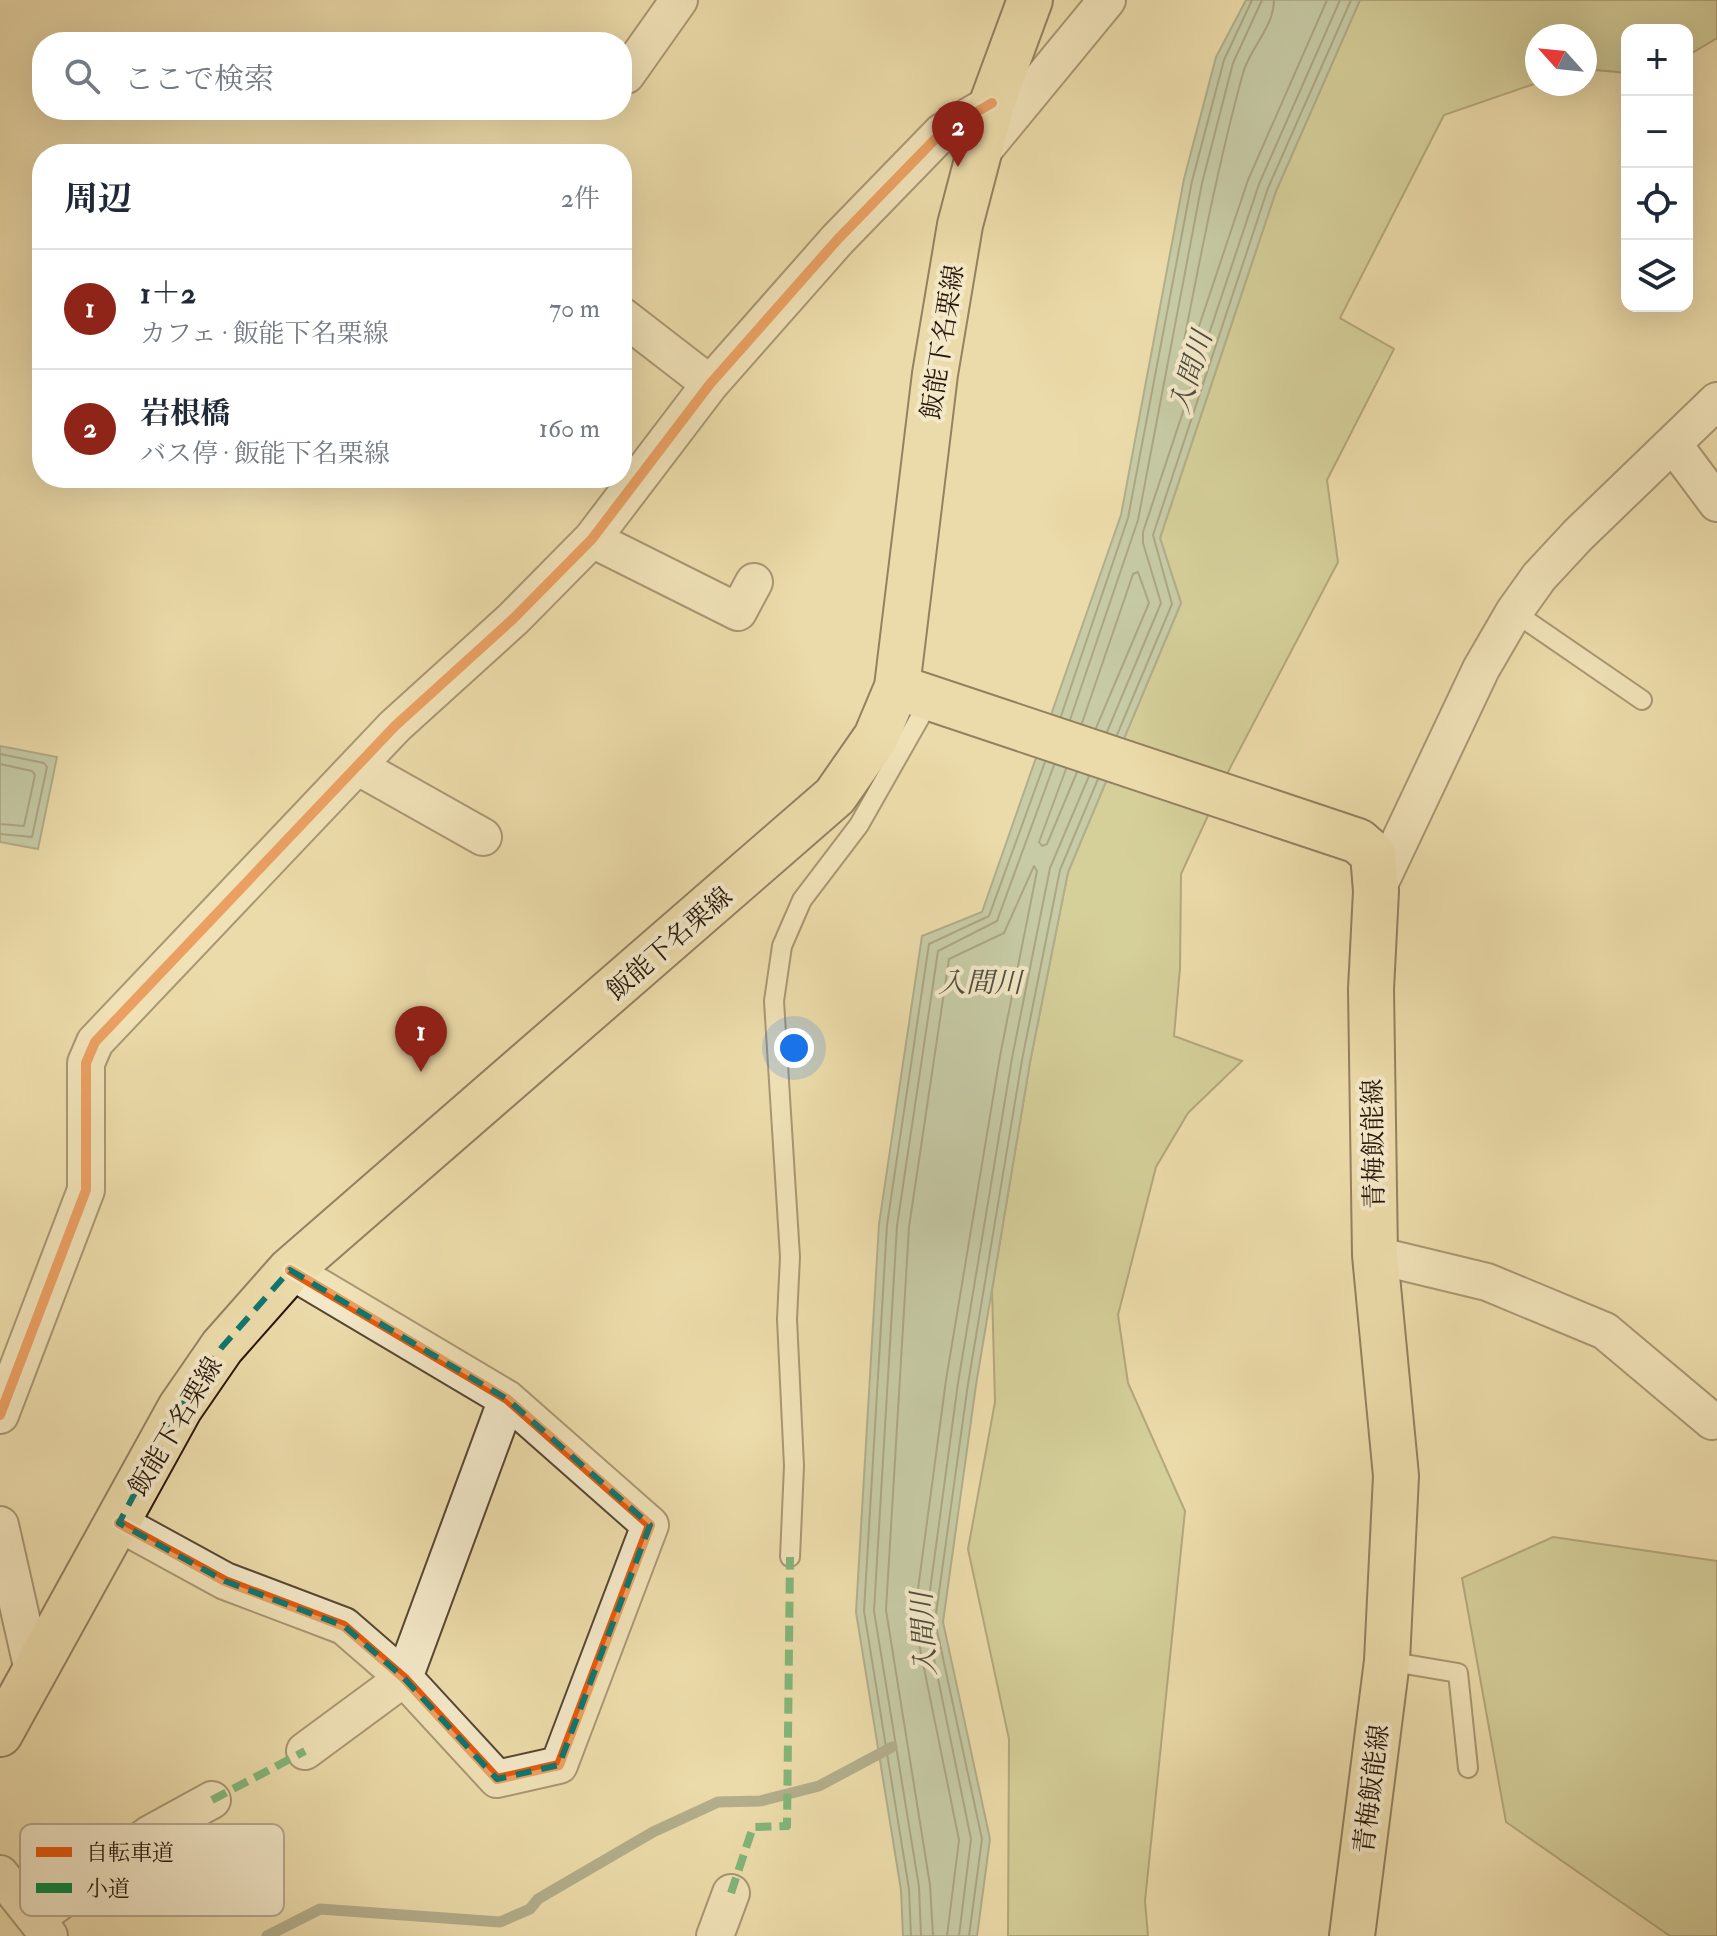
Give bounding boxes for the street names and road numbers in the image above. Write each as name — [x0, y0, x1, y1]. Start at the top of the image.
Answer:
street label: 飯能下名栗線 — [915, 263, 971, 422]
street label: 飯能下名栗線 — [600, 881, 739, 1007]
street label: 青梅飯能線 — [1357, 1079, 1391, 1209]
street label: 飯能下名栗線 — [122, 1351, 230, 1502]
street label: 青梅飯能線 — [1348, 1723, 1396, 1856]

